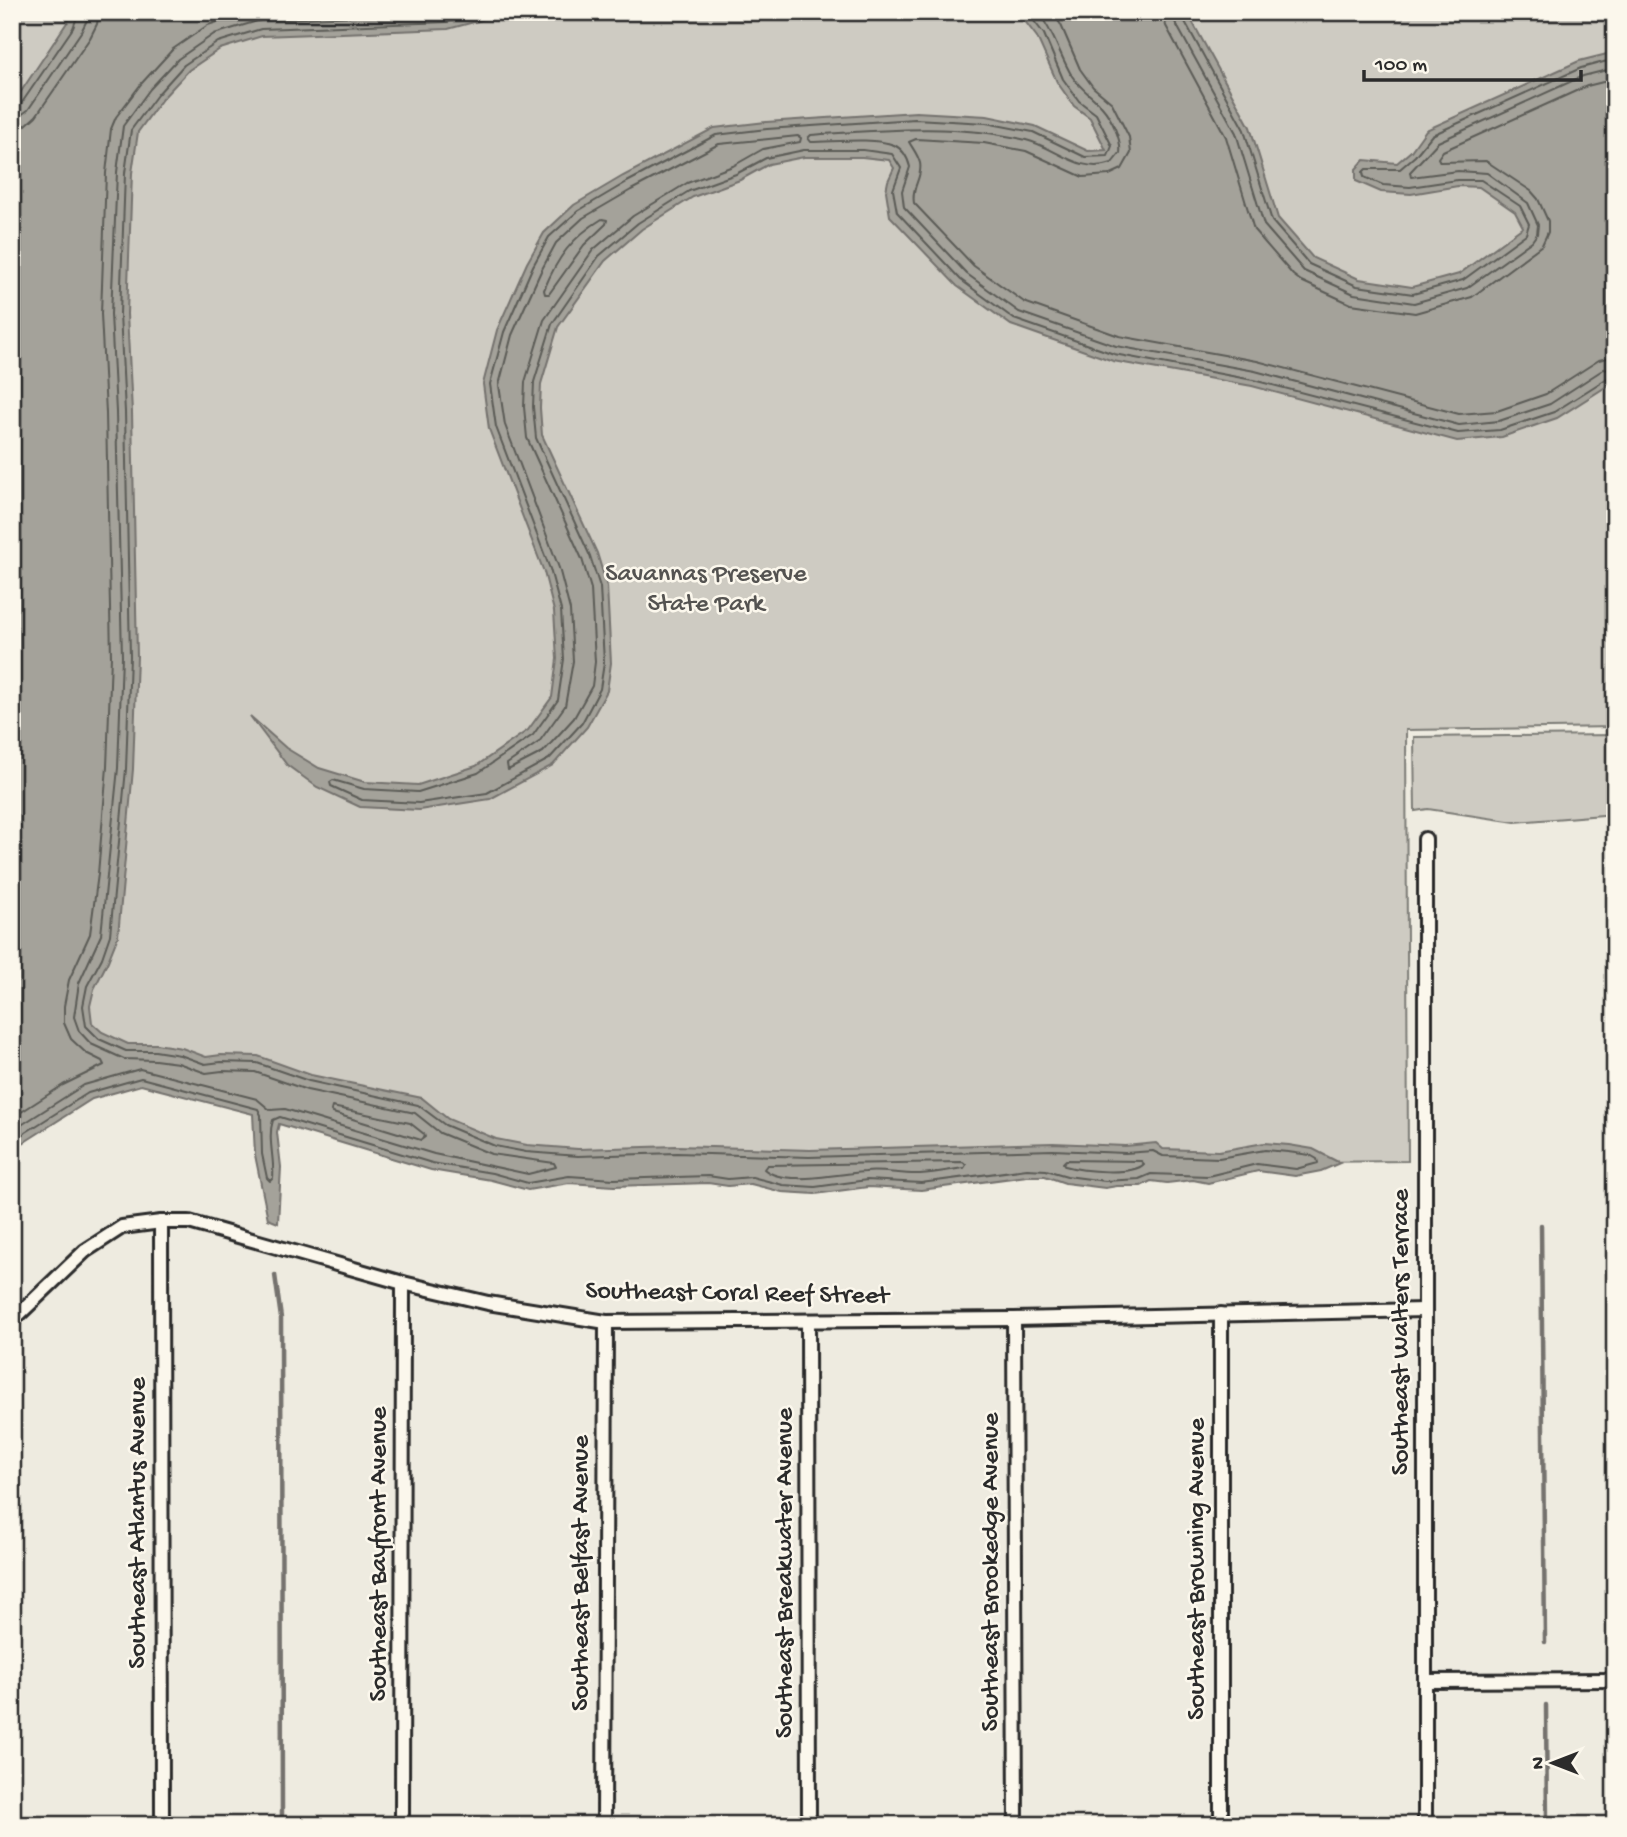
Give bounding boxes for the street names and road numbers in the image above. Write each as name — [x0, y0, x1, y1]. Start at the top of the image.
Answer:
street label: Southeast Walters Terrace — [1387, 1188, 1418, 1475]
street label: Southeast Coral Reef Street — [585, 1277, 891, 1313]
street label: Southeast Atlantus Avenue — [124, 1377, 155, 1669]
street label: Southeast Bayfront Avenue — [365, 1406, 396, 1702]
street label: Southeast Breakwater Avenue — [771, 1407, 802, 1738]
street label: Southeast Brookedge Avenue — [977, 1412, 1008, 1731]
street label: Southeast Browning Avenue — [1183, 1417, 1214, 1720]
street label: Southeast Belfast Avenue — [567, 1434, 598, 1711]

